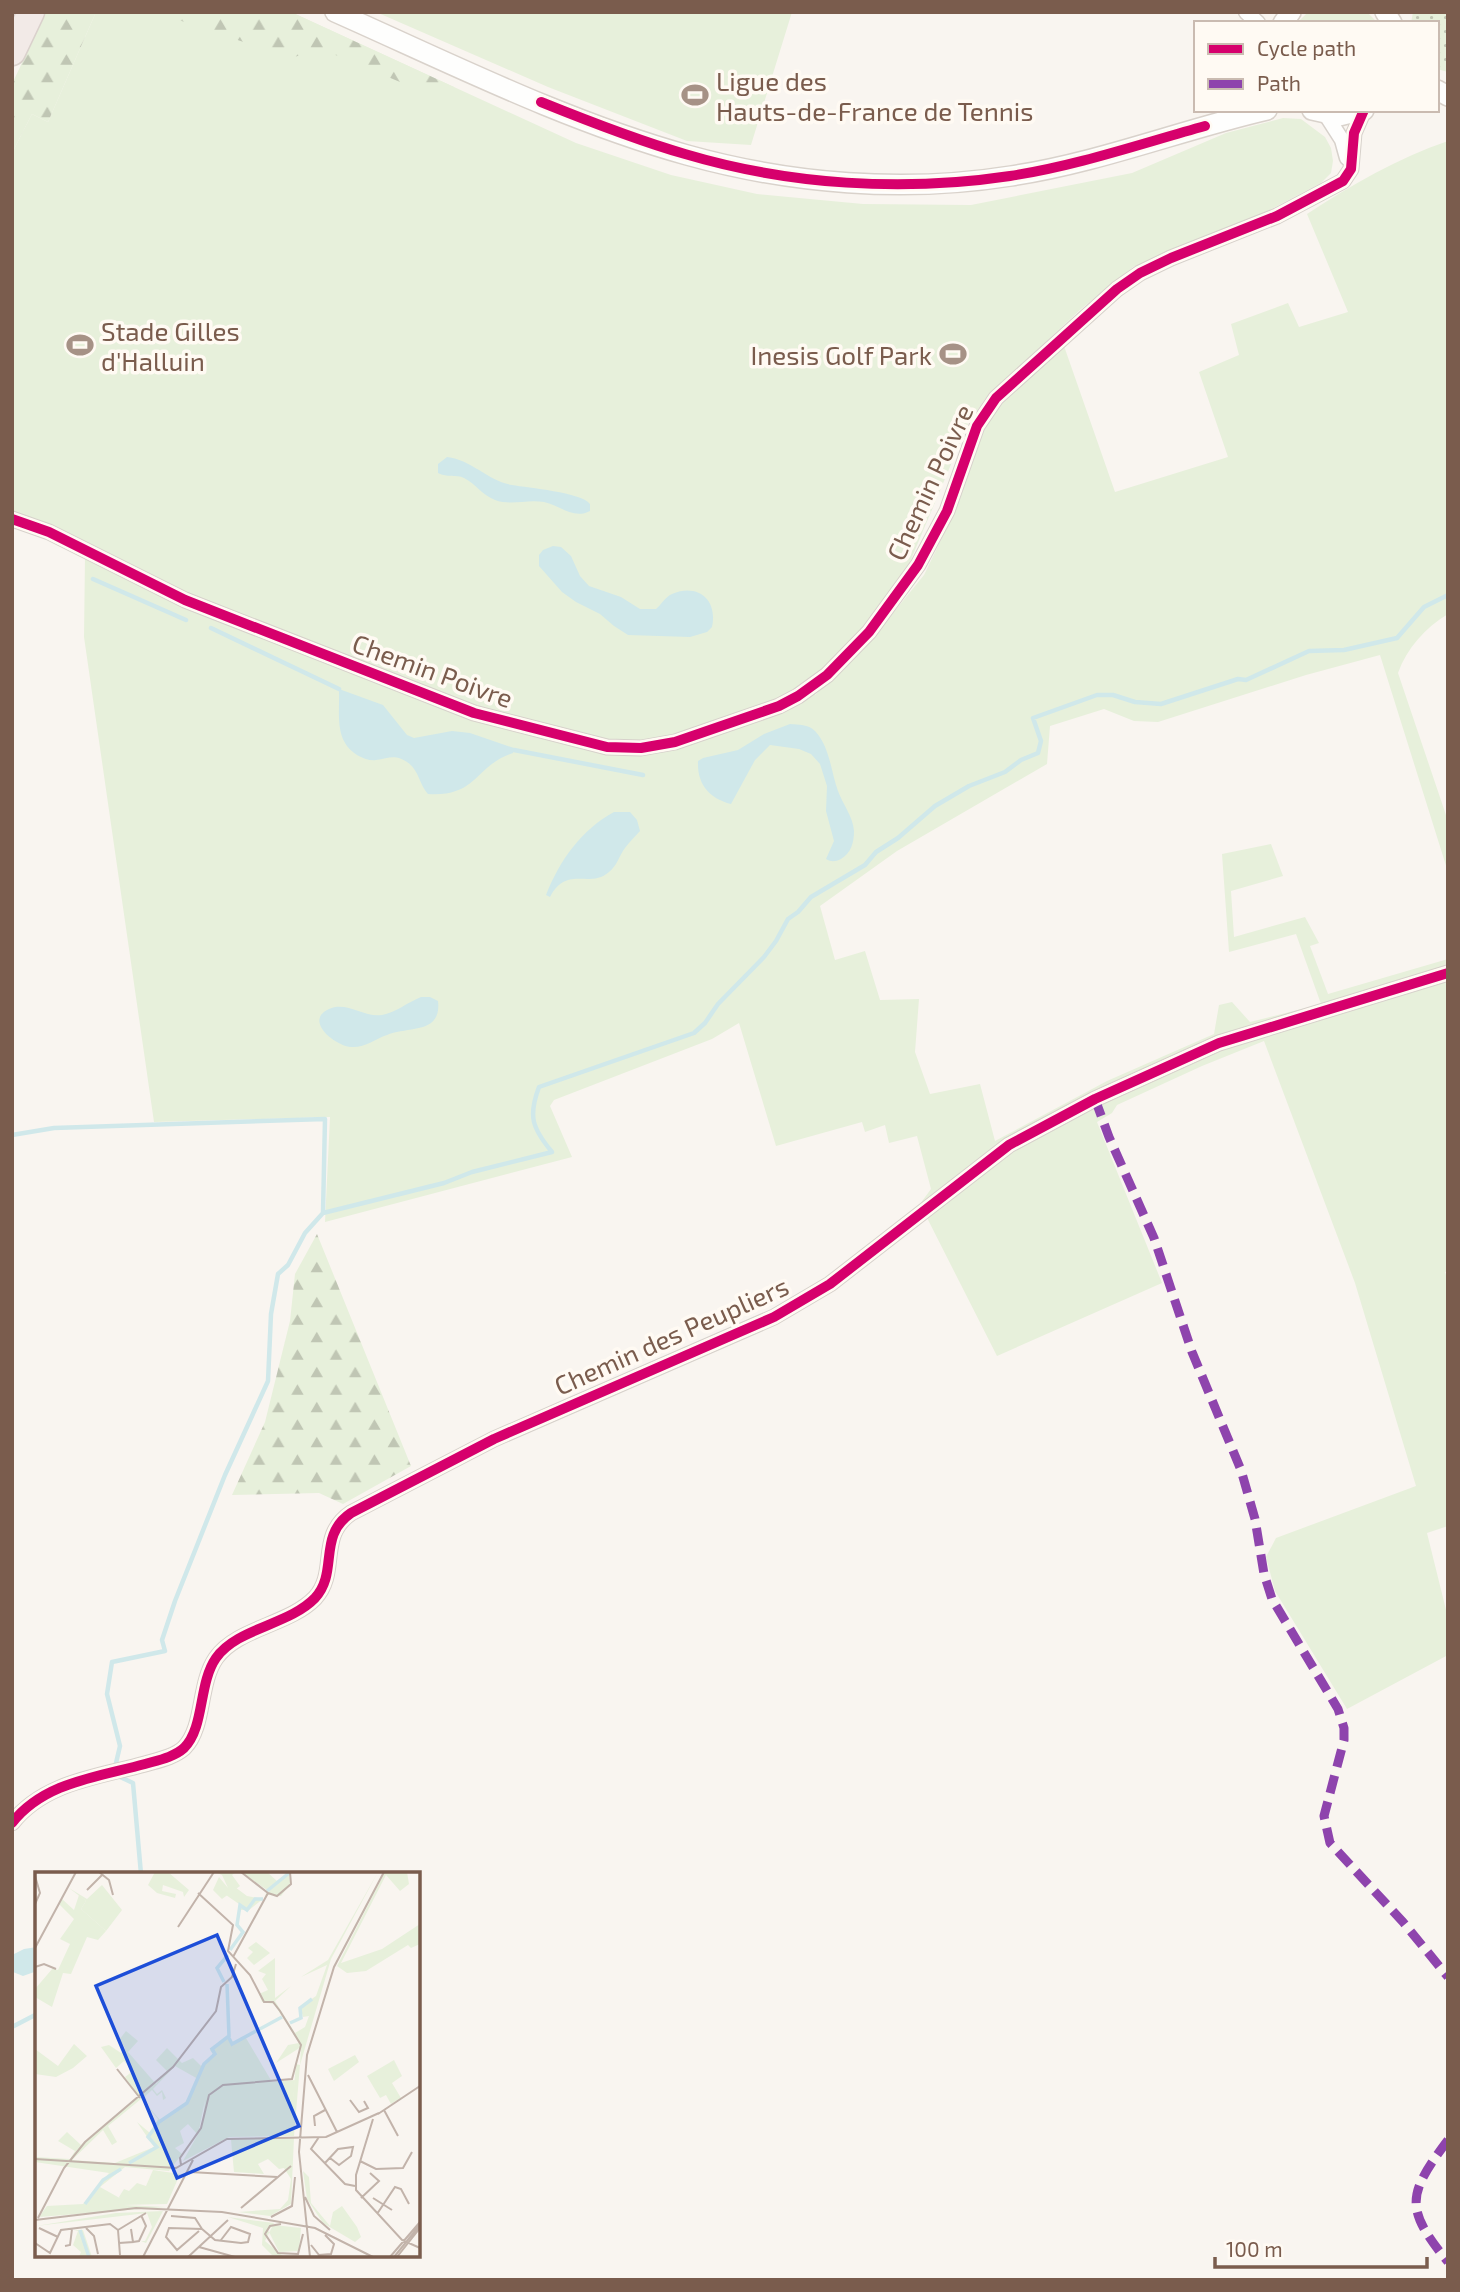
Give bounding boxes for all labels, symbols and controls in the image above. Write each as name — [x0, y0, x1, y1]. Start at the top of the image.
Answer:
legend — [1194, 21, 1439, 112]
text: Cycle path — [1257, 35, 1356, 60]
place label: Ligue des Hauts-de-France de Tennis — [716, 65, 1034, 126]
text: Path — [1257, 70, 1301, 95]
sports icon: Ligue des Hauts-de-France de Tennis — [680, 80, 710, 110]
place label: Stade Gilles d'Halluin — [101, 315, 240, 376]
sports icon: Stade Gilles d'Halluin — [65, 330, 95, 360]
place label: Inesis Golf Park — [750, 339, 932, 370]
sports icon: Inesis Golf Park — [938, 339, 968, 369]
street label: Chemin Poivre — [879, 399, 979, 565]
street label: Chemin Poivre — [349, 627, 517, 713]
street label: Chemin des Peupliers — [549, 1269, 793, 1401]
inset map — [35, 1872, 420, 2257]
scale bar — [1215, 2226, 1427, 2270]
text: 100 m — [1226, 2236, 1283, 2261]

